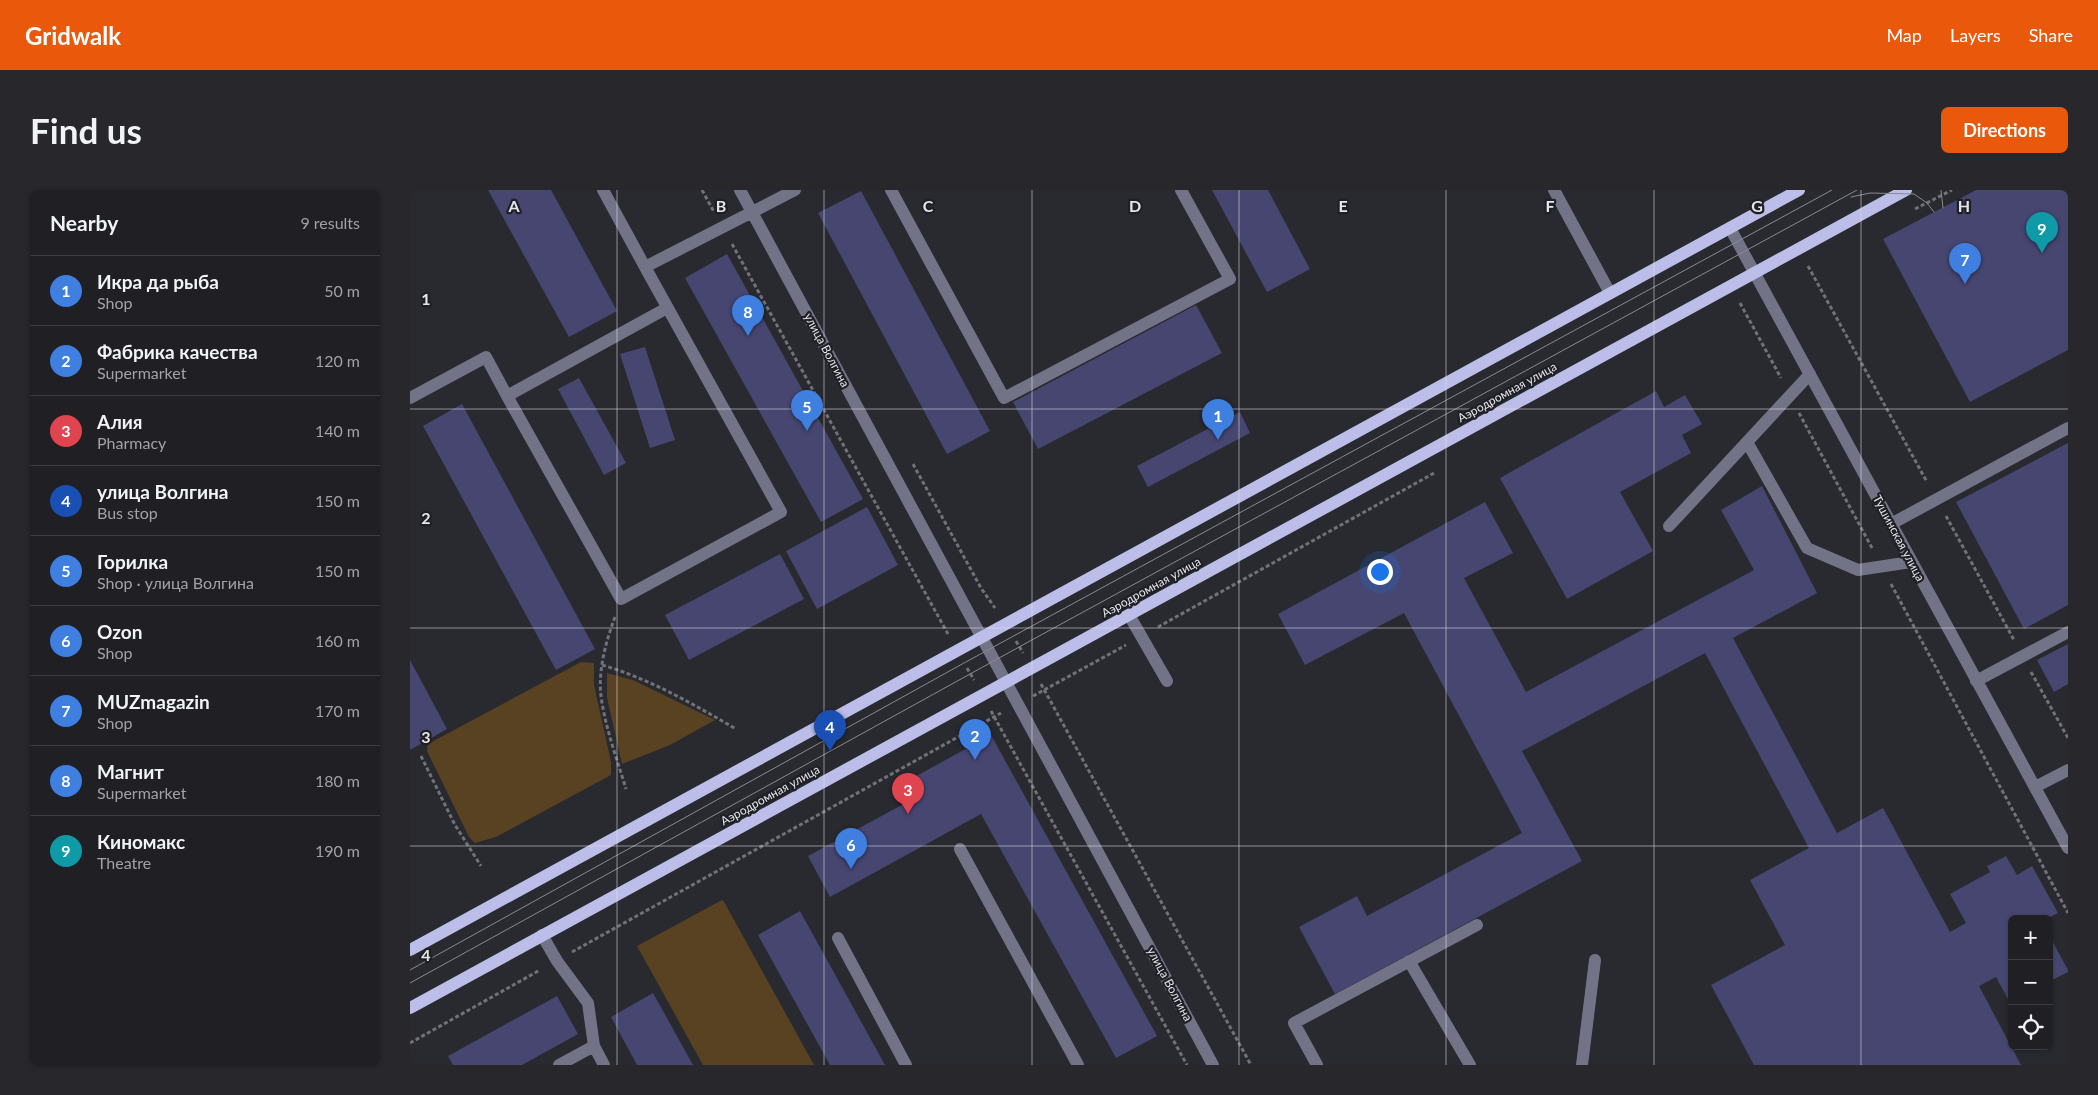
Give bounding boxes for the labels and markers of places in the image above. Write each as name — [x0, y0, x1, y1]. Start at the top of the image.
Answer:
pin: 9 — [2026, 212, 2058, 253]
pin: 7 — [1949, 243, 1981, 284]
pin: 8 — [732, 295, 764, 336]
pin: 5 — [791, 390, 823, 431]
pin: 1 — [1202, 399, 1234, 440]
pin: 4 — [814, 710, 846, 751]
pin: 2 — [959, 719, 991, 760]
pin: 3 — [892, 773, 924, 814]
pin: 6 — [835, 828, 867, 869]

